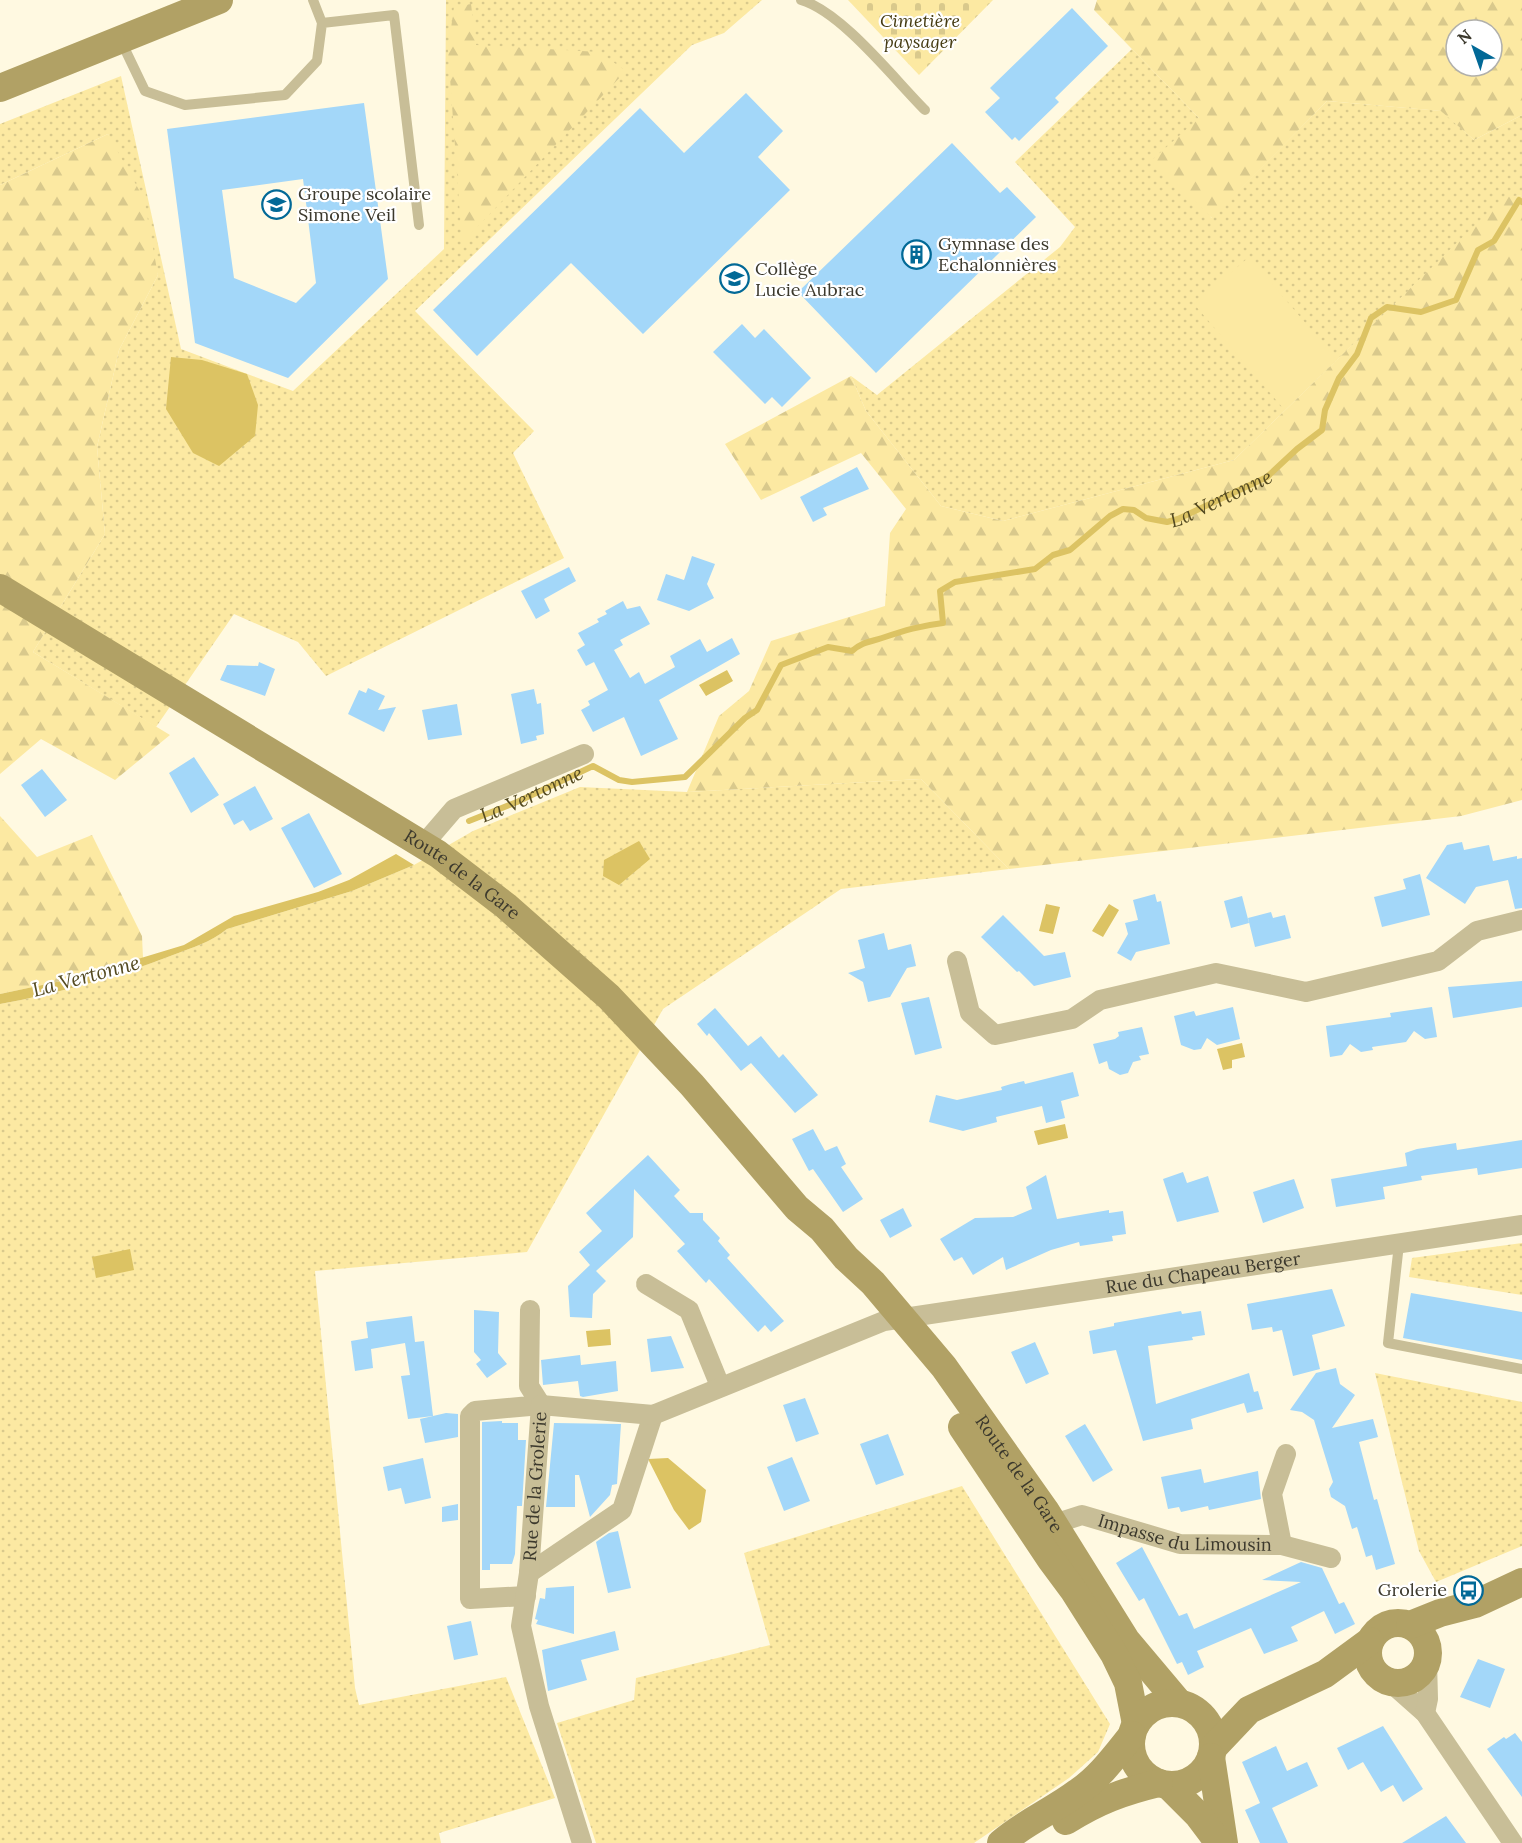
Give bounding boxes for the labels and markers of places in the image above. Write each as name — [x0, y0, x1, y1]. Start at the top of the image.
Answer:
place label: Groupe scolaire Simone Veil — [298, 182, 431, 226]
school or university icon: Groupe scolaire Simone Veil — [261, 188, 293, 220]
place label: Gymnase des Echalonnières — [938, 232, 1057, 276]
building icon: Gymnase des Echalonnières — [901, 238, 933, 270]
place label: Collège Lucie Aubrac — [755, 257, 864, 301]
school or university icon: Collège Lucie Aubrac — [718, 263, 750, 295]
bus stop icon: Grolerie — [1452, 1574, 1484, 1606]
place label: Grolerie — [1378, 1578, 1447, 1601]

